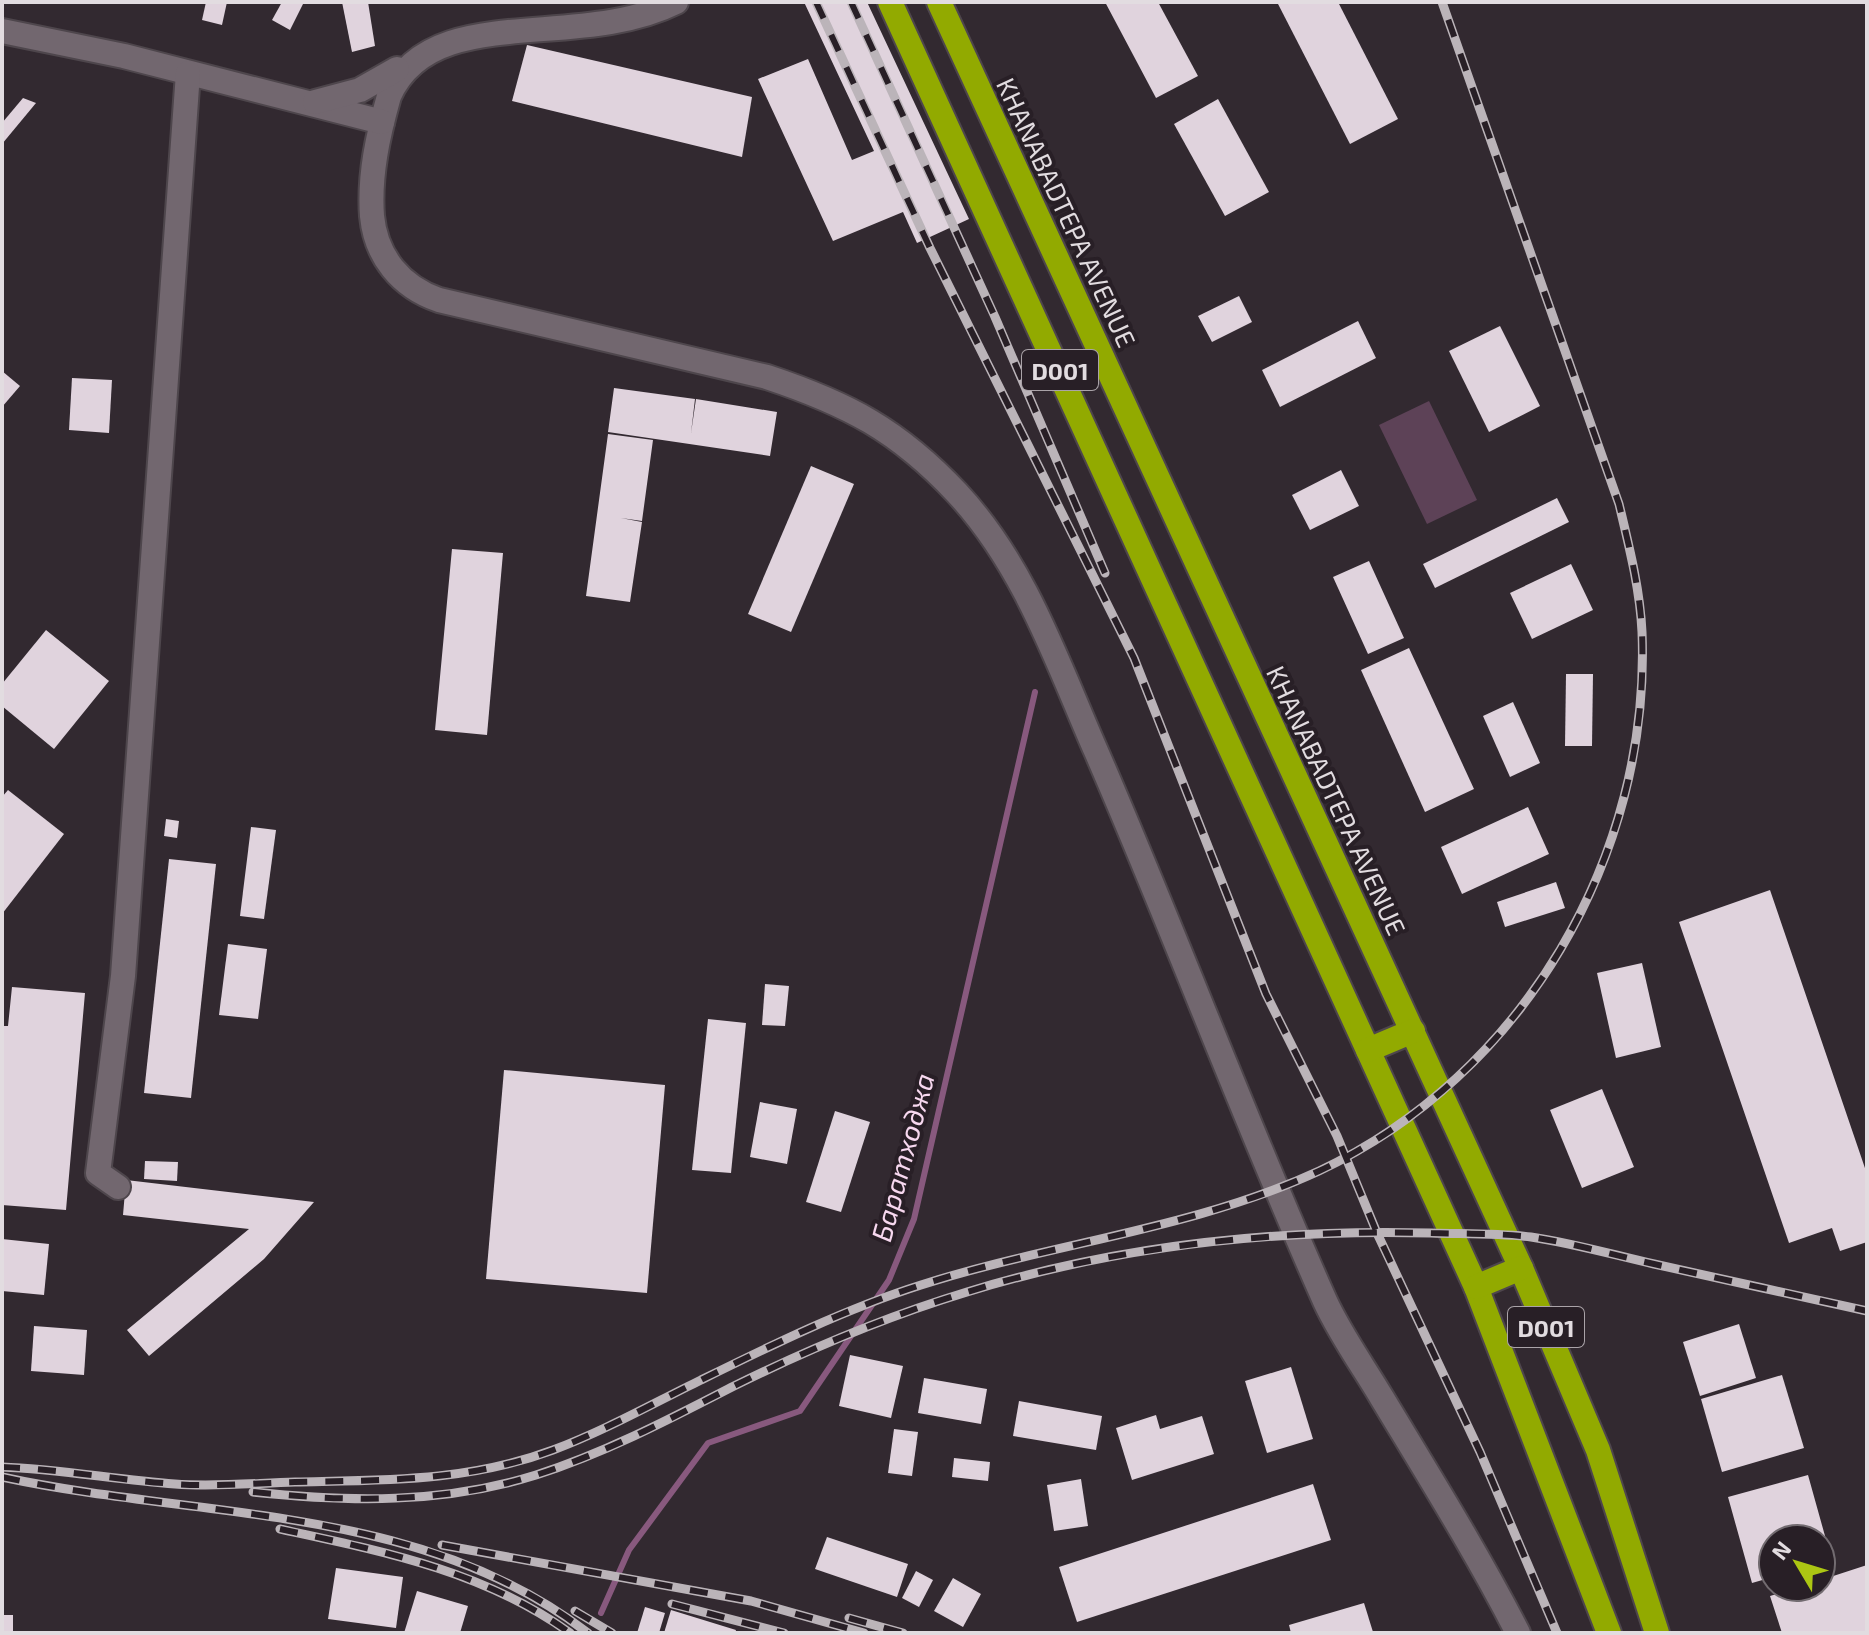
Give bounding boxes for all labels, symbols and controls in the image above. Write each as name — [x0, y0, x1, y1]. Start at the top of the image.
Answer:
street label: KHANABADTEPA AVENUE — [991, 73, 1143, 351]
road number: D001 — [1022, 350, 1098, 390]
street label: KHANABADTEPA AVENUE — [1261, 661, 1413, 939]
water label: Баратходжа — [863, 1069, 941, 1245]
road number: D001 — [1508, 1307, 1584, 1347]
north arrow — [1757, 1523, 1837, 1603]
text: N — [1765, 1536, 1796, 1564]

